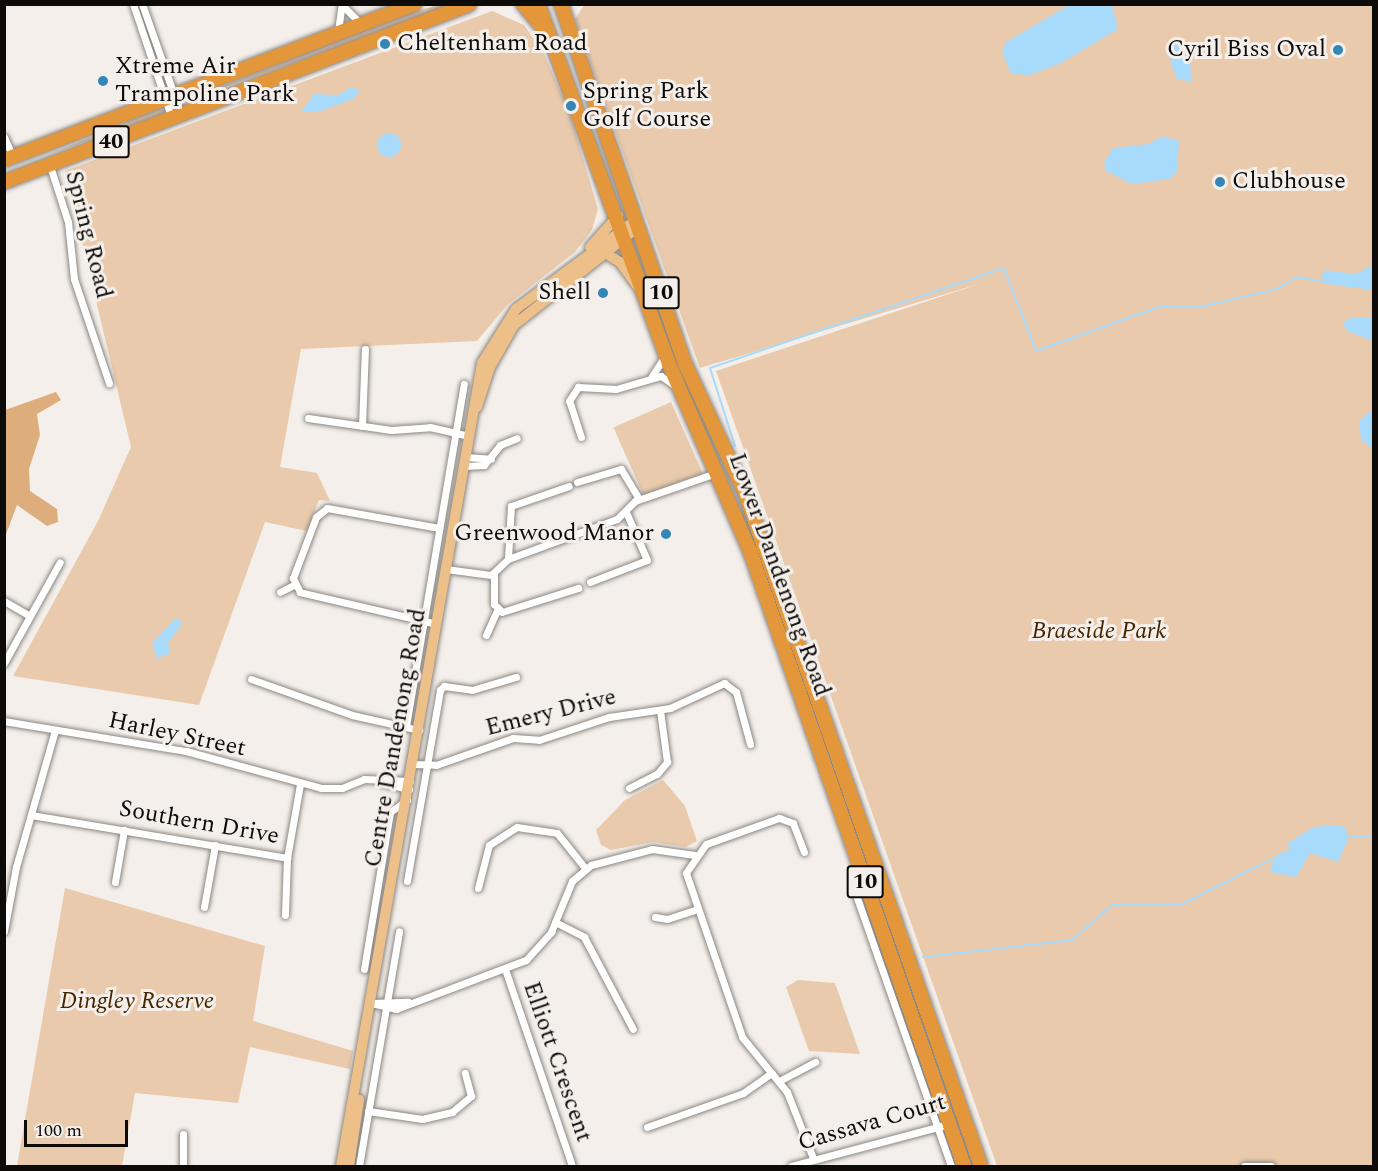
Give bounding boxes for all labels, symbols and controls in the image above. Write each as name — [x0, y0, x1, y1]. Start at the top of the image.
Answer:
place label: Cheltenham Road — [397, 30, 587, 58]
place label: Cyril Biss Oval — [1167, 36, 1326, 64]
marker: Cheltenham Road — [378, 37, 392, 51]
marker: Cyril Biss Oval — [1331, 43, 1345, 57]
place label: Xtreme Air Trampoline Park — [115, 53, 295, 109]
marker: Xtreme Air Trampoline Park — [96, 74, 110, 88]
place label: Spring Park Golf Course — [583, 78, 711, 134]
marker: Spring Park Golf Course — [564, 99, 578, 113]
road number: 40 — [92, 123, 130, 161]
street label: Spring Road — [58, 168, 118, 302]
place label: Clubhouse — [1232, 168, 1346, 196]
marker: Clubhouse — [1213, 175, 1227, 189]
road number: 10 — [642, 274, 680, 312]
place label: Shell — [539, 279, 591, 307]
marker: Shell — [596, 286, 610, 300]
street label: Lower Dandenong Road — [722, 449, 836, 701]
place label: Greenwood Manor — [454, 520, 654, 548]
marker: Greenwood Manor — [659, 527, 673, 541]
street label: Centre Dandenong Road — [359, 606, 433, 870]
park label: Braeside Park — [1031, 618, 1167, 646]
street label: Emery Drive — [483, 683, 619, 743]
street label: Harley Street — [106, 706, 248, 764]
street label: Southern Drive — [117, 795, 281, 851]
road number: 10 — [846, 863, 884, 901]
street label: Elliott Crescent — [516, 978, 598, 1146]
park label: Dingley Reserve — [60, 988, 214, 1016]
street label: Cassava Court — [795, 1088, 949, 1158]
scale bar — [27, 1108, 130, 1146]
text: 100 m — [35, 1117, 82, 1144]

